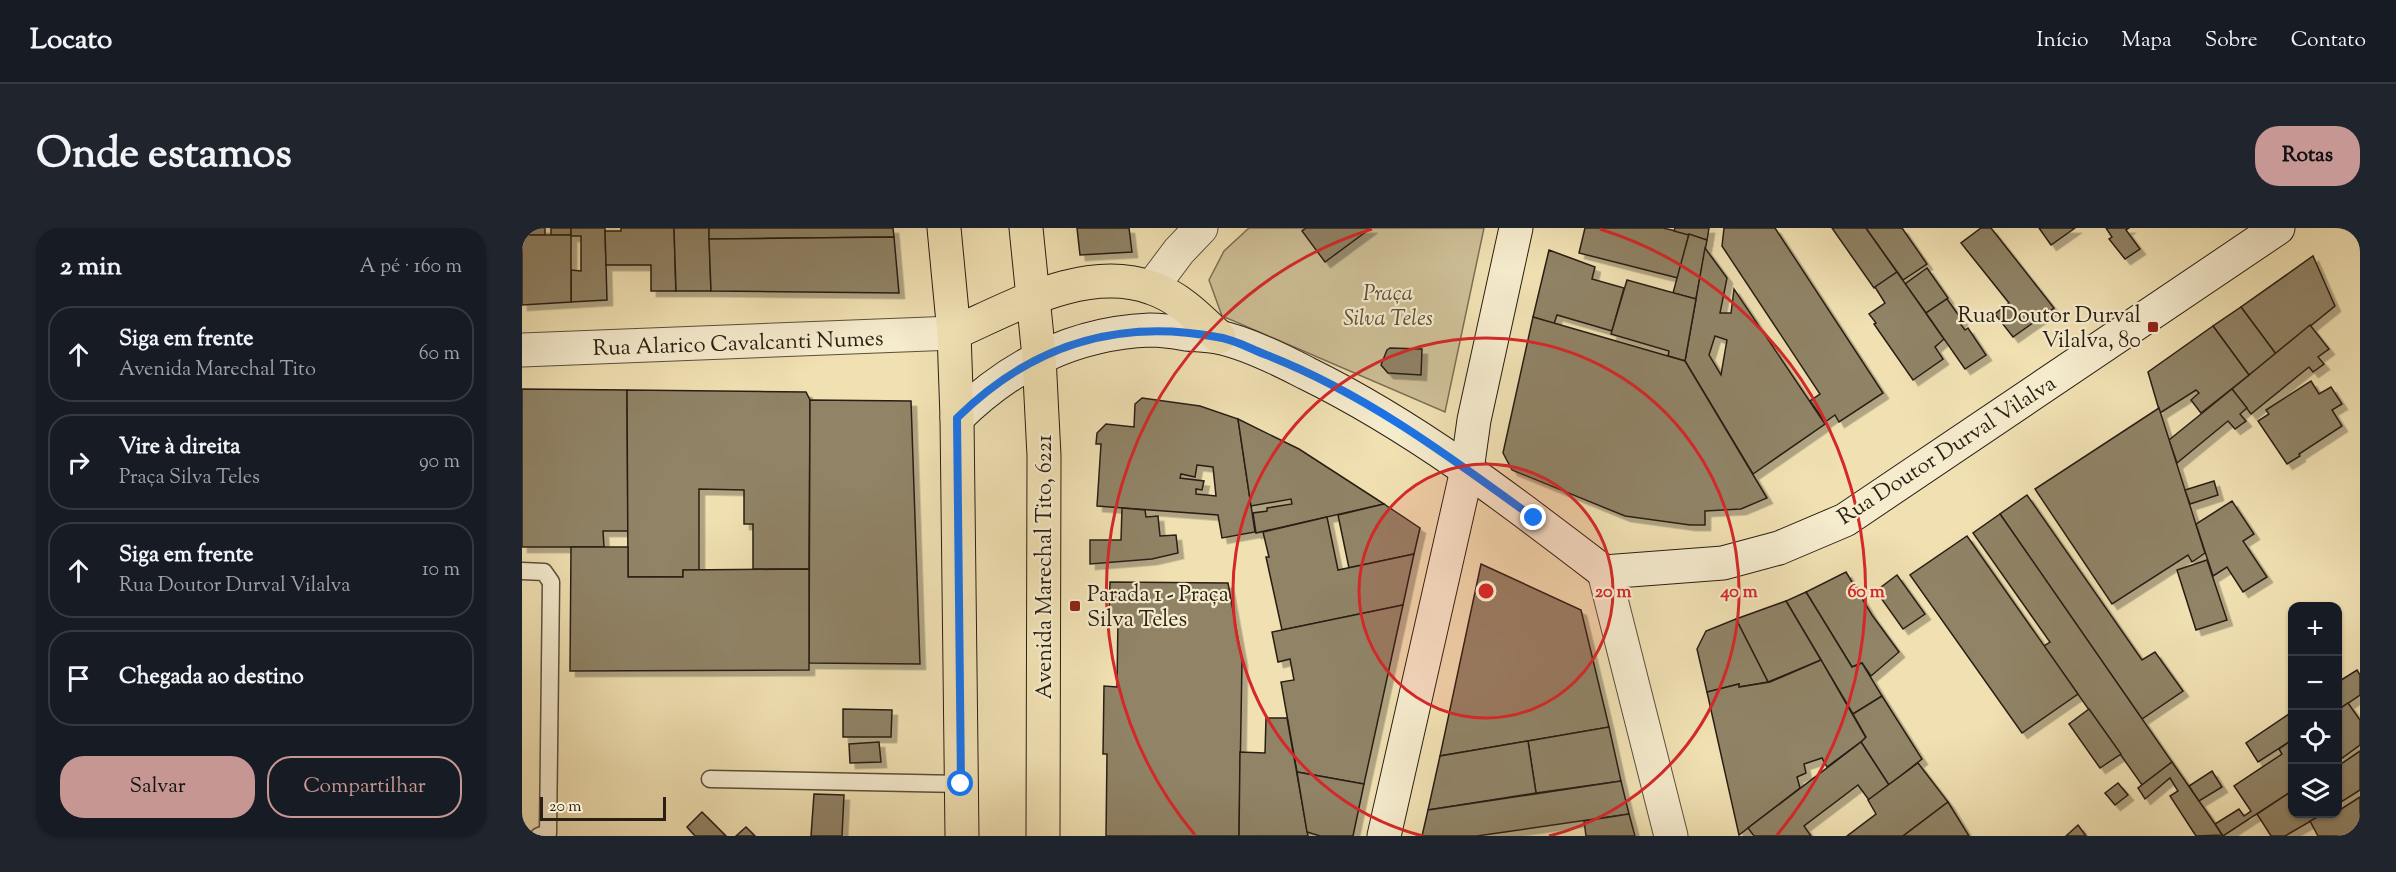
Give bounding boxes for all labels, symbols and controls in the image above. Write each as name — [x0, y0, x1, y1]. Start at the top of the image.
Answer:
text: Locato — [30, 21, 112, 61]
text: Início — [2037, 26, 2089, 56]
text: Mapa — [2122, 26, 2172, 56]
text: Sobre — [2205, 26, 2258, 56]
text: Contato — [2291, 26, 2366, 56]
text: Onde estamos — [36, 126, 292, 186]
button: Rotas — [2255, 126, 2360, 186]
text: 2 min — [60, 249, 122, 286]
text: A pé · 160 m — [359, 253, 462, 282]
park label: Praça Silva Teles — [1343, 279, 1433, 336]
place label: Rua Doutor Durval Vilalva, 80 — [1958, 301, 2141, 358]
marker: Rua Doutor Durval Vilalva, 80 — [2146, 320, 2160, 334]
text: Siga em frente — [119, 324, 254, 356]
street label: Rua Alarico Cavalcanti Numes — [592, 324, 884, 366]
icon: ahead — [62, 338, 95, 371]
text: 60 m — [419, 340, 460, 369]
text: Avenida Marechal Tito — [119, 356, 316, 385]
street label: Rua Doutor Durval Vilalva — [1832, 369, 2063, 534]
text: Vire à direita — [119, 432, 241, 464]
street label: Avenida Marechal Tito, 6221 — [1030, 434, 1062, 699]
icon: right — [62, 446, 95, 479]
text: 90 m — [419, 448, 460, 477]
text: Praça Silva Teles — [119, 464, 260, 493]
route end — [1520, 504, 1546, 530]
text: Siga em frente — [119, 540, 254, 572]
icon: ahead — [62, 554, 95, 587]
text: 10 m — [422, 556, 460, 585]
text: Rua Doutor Durval Vilalva — [119, 572, 351, 601]
place label: Parada 1 - Praça Silva Teles — [1087, 580, 1229, 637]
text: 20 m — [1595, 580, 1631, 606]
text: 40 m — [1719, 580, 1758, 606]
text: 60 m — [1847, 580, 1885, 606]
centre of rings — [1476, 581, 1496, 601]
marker: Parada 1 - Praça Silva Teles — [1068, 599, 1082, 613]
map controls — [2288, 602, 2342, 818]
button: + — [2288, 602, 2342, 656]
button: − — [2288, 656, 2342, 710]
icon: arrive — [62, 662, 95, 695]
text: Chegada ao destino — [119, 662, 304, 694]
button: locate — [2288, 710, 2342, 764]
button: Salvar — [60, 756, 255, 818]
button: Compartilhar — [267, 756, 462, 818]
button: layers — [2288, 764, 2342, 818]
route start — [947, 770, 973, 796]
scale bar — [540, 794, 666, 822]
text: 20 m — [549, 796, 582, 819]

